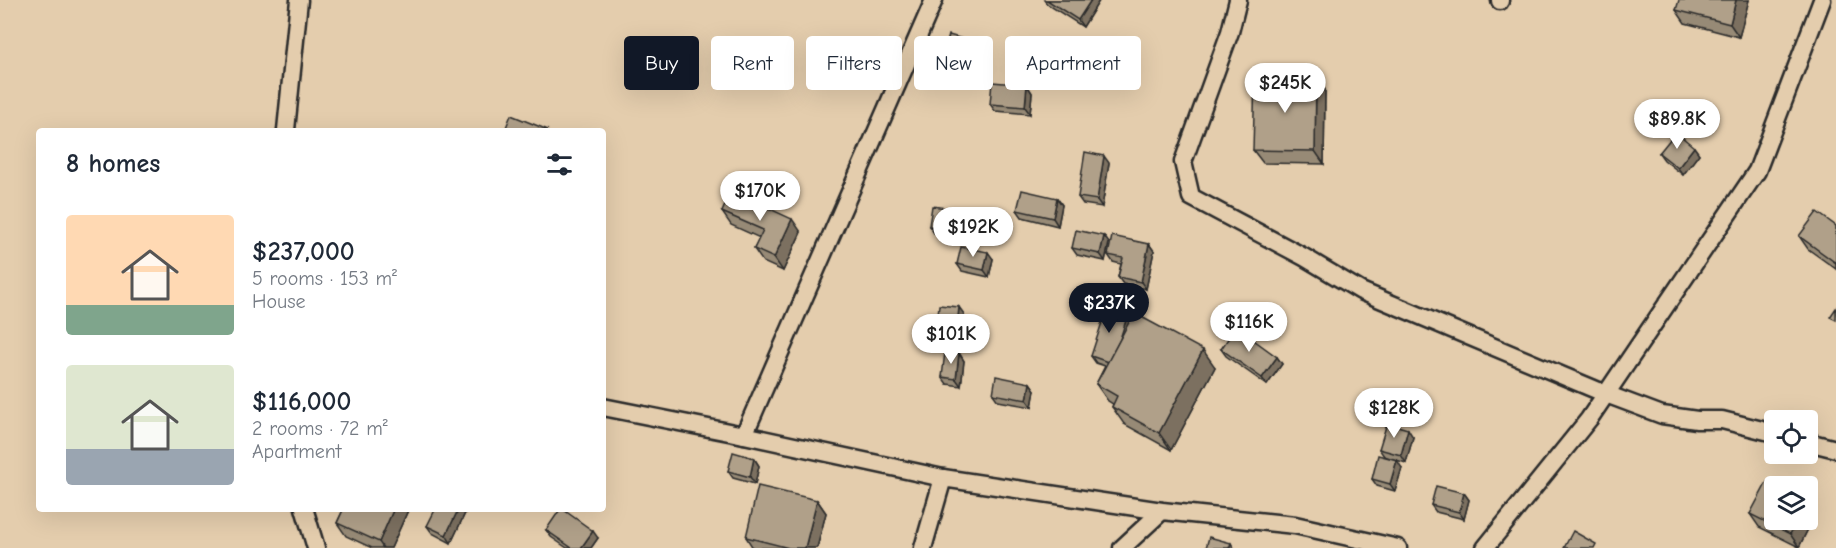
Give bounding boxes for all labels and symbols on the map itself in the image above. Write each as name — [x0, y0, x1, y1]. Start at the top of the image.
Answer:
pin: $245K — [1243, 63, 1327, 114]
pin: $89.8K — [1628, 99, 1726, 150]
pin: $170K — [718, 171, 802, 222]
pin: $192K — [931, 207, 1015, 258]
pin: $237K — [1067, 283, 1151, 334]
pin: $116K — [1207, 302, 1291, 353]
pin: $101K — [909, 314, 993, 365]
pin: $128K — [1352, 388, 1436, 439]

